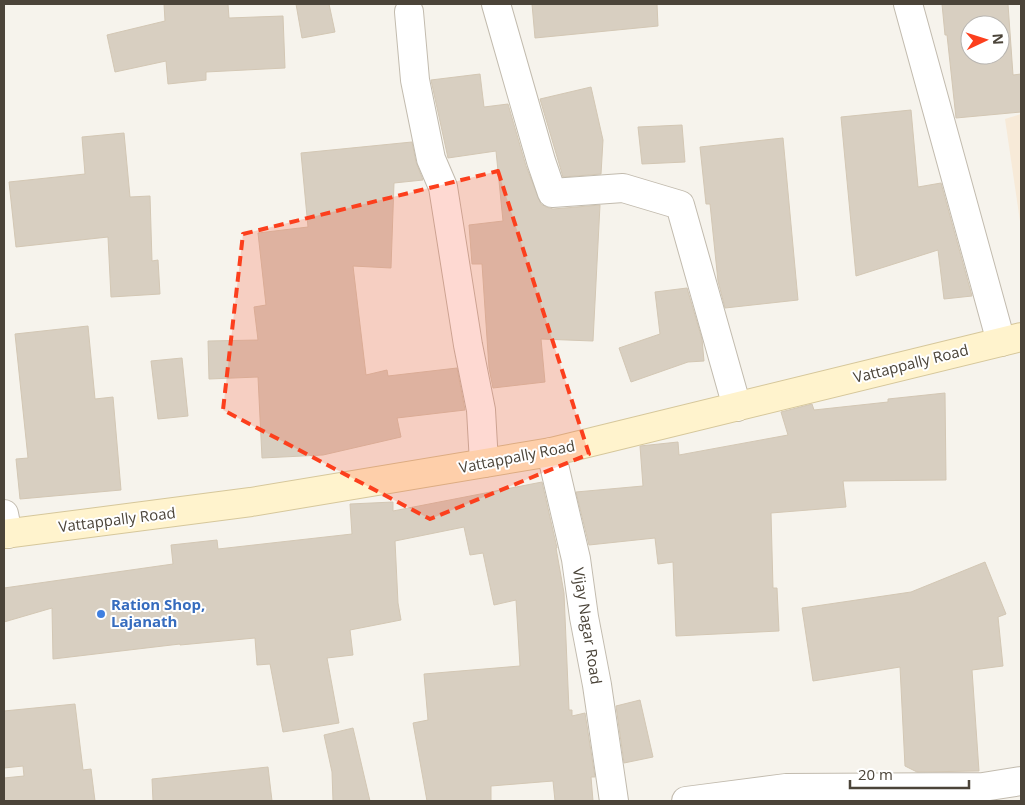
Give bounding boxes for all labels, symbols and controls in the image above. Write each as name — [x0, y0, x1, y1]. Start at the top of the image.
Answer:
north arrow — [960, 15, 1010, 65]
text: N — [989, 33, 1008, 45]
street label: Vattappally Road — [851, 339, 970, 387]
street label: Vattappally Road — [457, 435, 577, 477]
street label: Vattappally Road — [57, 502, 177, 536]
street label: Vijay Nagar Road — [569, 566, 607, 686]
place label: Ration Shop, Lajanath — [111, 594, 205, 631]
marker: Ration Shop, Lajanath — [95, 608, 107, 620]
scale bar — [850, 758, 969, 790]
text: 20 m — [858, 764, 893, 784]

